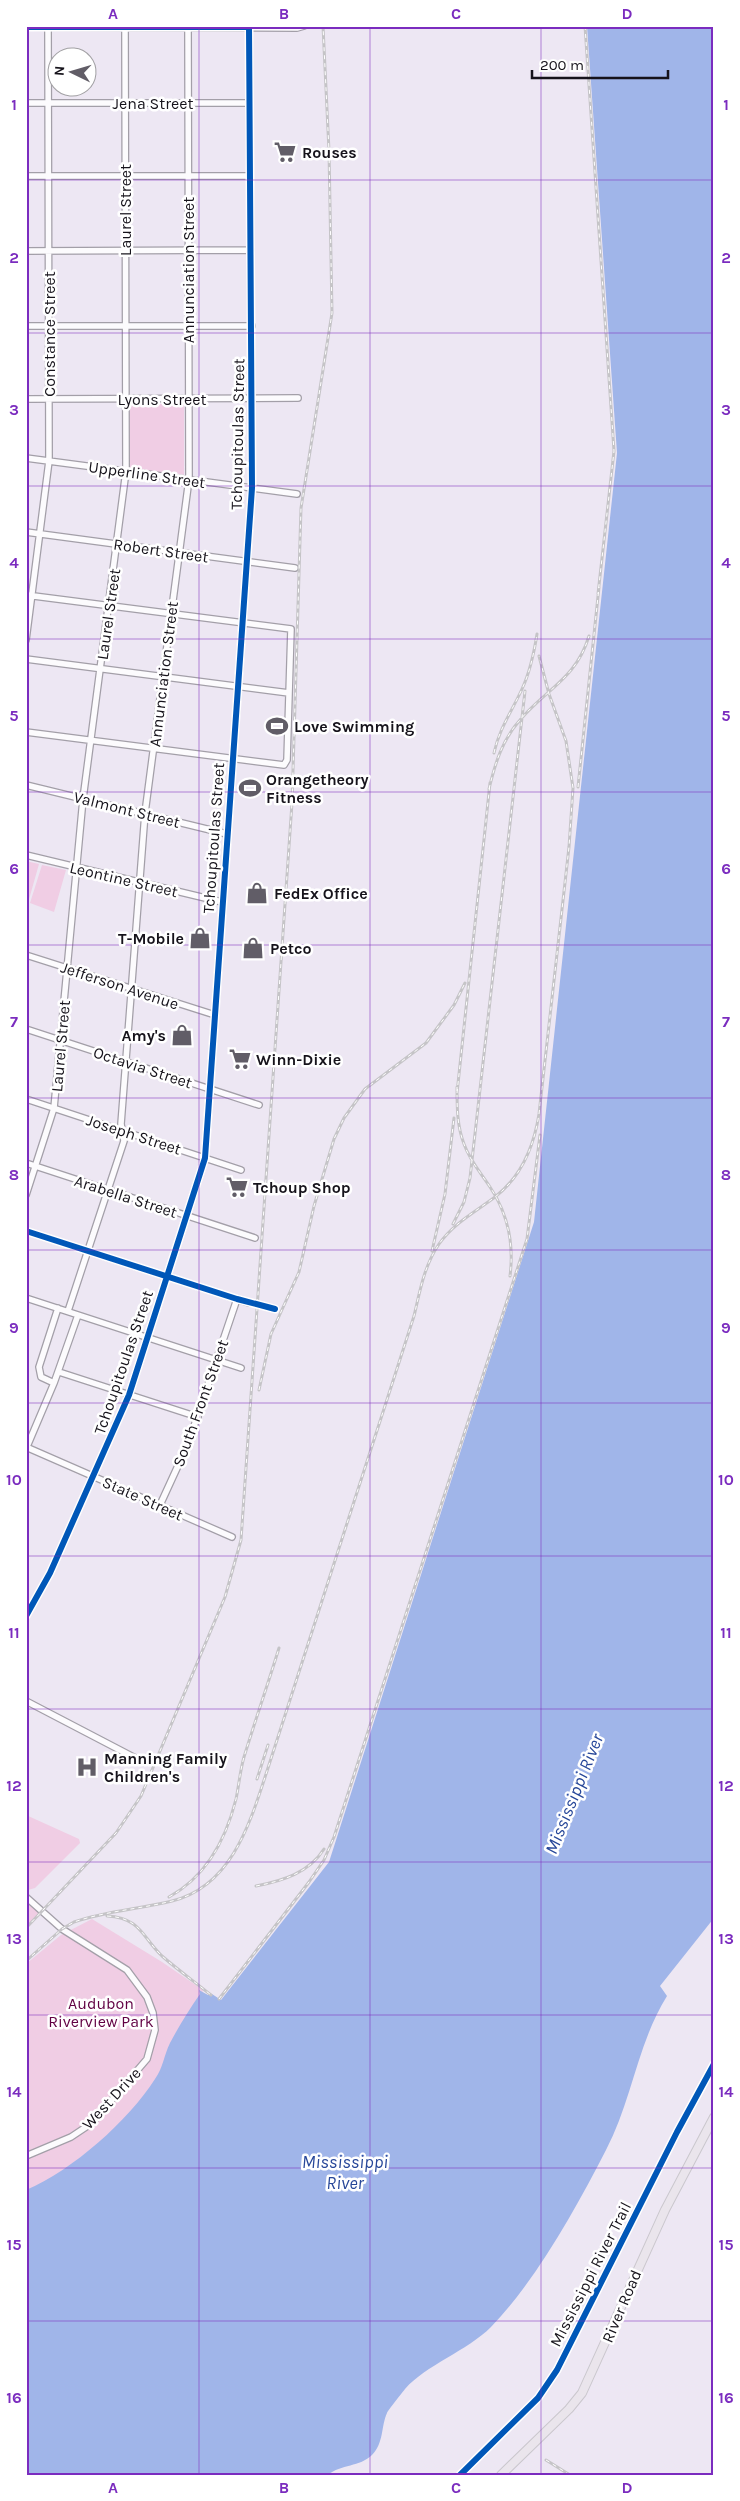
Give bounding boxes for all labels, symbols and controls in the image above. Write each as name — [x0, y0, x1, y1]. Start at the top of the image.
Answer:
text: A — [108, 4, 118, 23]
text: B — [279, 4, 289, 23]
text: C — [451, 4, 461, 23]
text: D — [622, 4, 633, 23]
north arrow — [48, 48, 98, 98]
scale bar — [532, 48, 669, 80]
text: 200 m — [540, 56, 584, 74]
text: N — [51, 65, 68, 77]
street label: Jena Street — [113, 94, 193, 113]
text: 1 — [11, 95, 17, 114]
text: 1 — [723, 95, 729, 114]
supermarket icon: Rouses — [272, 139, 298, 165]
place label: Rouses — [302, 143, 357, 162]
street label: Laurel Street — [116, 164, 135, 256]
street label: Annunciation Street — [179, 197, 198, 343]
text: 2 — [9, 248, 19, 267]
text: 2 — [721, 248, 731, 267]
street label: Constance Street — [40, 271, 59, 397]
street label: Tchoupitoulas Street — [227, 358, 248, 510]
street label: Lyons Street — [117, 390, 207, 409]
text: 3 — [9, 400, 19, 419]
text: 3 — [721, 400, 731, 419]
street label: Upperline Street — [87, 457, 207, 492]
street label: Robert Street — [112, 534, 210, 567]
text: 4 — [9, 553, 19, 572]
text: 4 — [721, 553, 731, 572]
street label: Laurel Street — [93, 567, 124, 661]
street label: Annunciation Street — [145, 600, 182, 748]
text: 5 — [9, 706, 19, 725]
text: 5 — [721, 706, 731, 725]
sports icon: Love Swimming — [264, 713, 290, 739]
place label: Love Swimming — [294, 717, 414, 736]
street label: Tchoupitoulas Street — [199, 762, 228, 914]
place label: Orangetheory Fitness — [266, 770, 368, 807]
sports icon: Orangetheory Fitness — [237, 775, 263, 801]
street label: Valmont Street — [72, 787, 182, 832]
street label: Leontine Street — [68, 858, 180, 901]
text: 6 — [9, 859, 19, 878]
text: 6 — [721, 859, 731, 878]
shop icon: FedEx Office — [244, 880, 270, 906]
place label: FedEx Office — [274, 884, 368, 903]
shop icon: T-Mobile — [187, 925, 213, 951]
place label: T-Mobile — [118, 929, 184, 948]
shop icon: Petco — [240, 935, 266, 961]
place label: Petco — [270, 939, 312, 958]
street label: Jefferson Avenue — [58, 957, 181, 1014]
street label: Laurel Street — [47, 999, 74, 1093]
text: 7 — [10, 1012, 18, 1031]
text: 7 — [722, 1012, 730, 1031]
shop icon: Amy's — [169, 1022, 195, 1048]
place label: Amy's — [121, 1026, 166, 1045]
street label: Octavia Street — [91, 1043, 195, 1092]
supermarket icon: Winn-Dixie — [227, 1046, 253, 1072]
place label: Winn-Dixie — [256, 1050, 341, 1069]
street label: Joseph Street — [84, 1110, 184, 1159]
text: 8 — [9, 1165, 19, 1184]
text: 8 — [721, 1165, 731, 1184]
street label: Arabella Street — [72, 1171, 180, 1222]
supermarket icon: Tchoup Shop — [224, 1174, 250, 1200]
place label: Tchoup Shop — [253, 1178, 351, 1197]
street label: Tchoupitoulas Street — [90, 1288, 157, 1437]
text: 9 — [9, 1318, 19, 1337]
text: 9 — [721, 1318, 731, 1337]
street label: South Front Street — [169, 1337, 232, 1469]
text: 10 — [6, 1470, 22, 1489]
text: 10 — [718, 1470, 734, 1489]
street label: State Street — [99, 1472, 186, 1525]
text: 11 — [8, 1623, 20, 1642]
text: 11 — [720, 1623, 732, 1642]
water label: Mississippi River — [540, 1730, 608, 1857]
place label: Manning Family Children's — [104, 1749, 227, 1786]
hospital icon: Manning Family Children's — [74, 1754, 100, 1780]
text: 12 — [6, 1776, 22, 1795]
text: 12 — [718, 1776, 734, 1795]
text: 13 — [6, 1929, 22, 1948]
text: 13 — [718, 1929, 734, 1948]
park label: Audubon Riverview Park — [48, 1994, 154, 2031]
street label: West Drive — [78, 2063, 145, 2133]
text: 14 — [6, 2082, 22, 2101]
text: 14 — [718, 2082, 734, 2101]
water label: Mississippi River — [302, 2151, 388, 2194]
street label: Mississippi River Trail — [546, 2199, 635, 2350]
text: 15 — [6, 2235, 22, 2254]
text: 15 — [718, 2235, 734, 2254]
street label: River Road — [598, 2267, 645, 2345]
text: 16 — [6, 2388, 22, 2407]
text: 16 — [718, 2388, 734, 2407]
text: A — [108, 2478, 118, 2497]
text: B — [279, 2478, 289, 2497]
text: C — [451, 2478, 461, 2497]
text: D — [622, 2478, 633, 2497]

